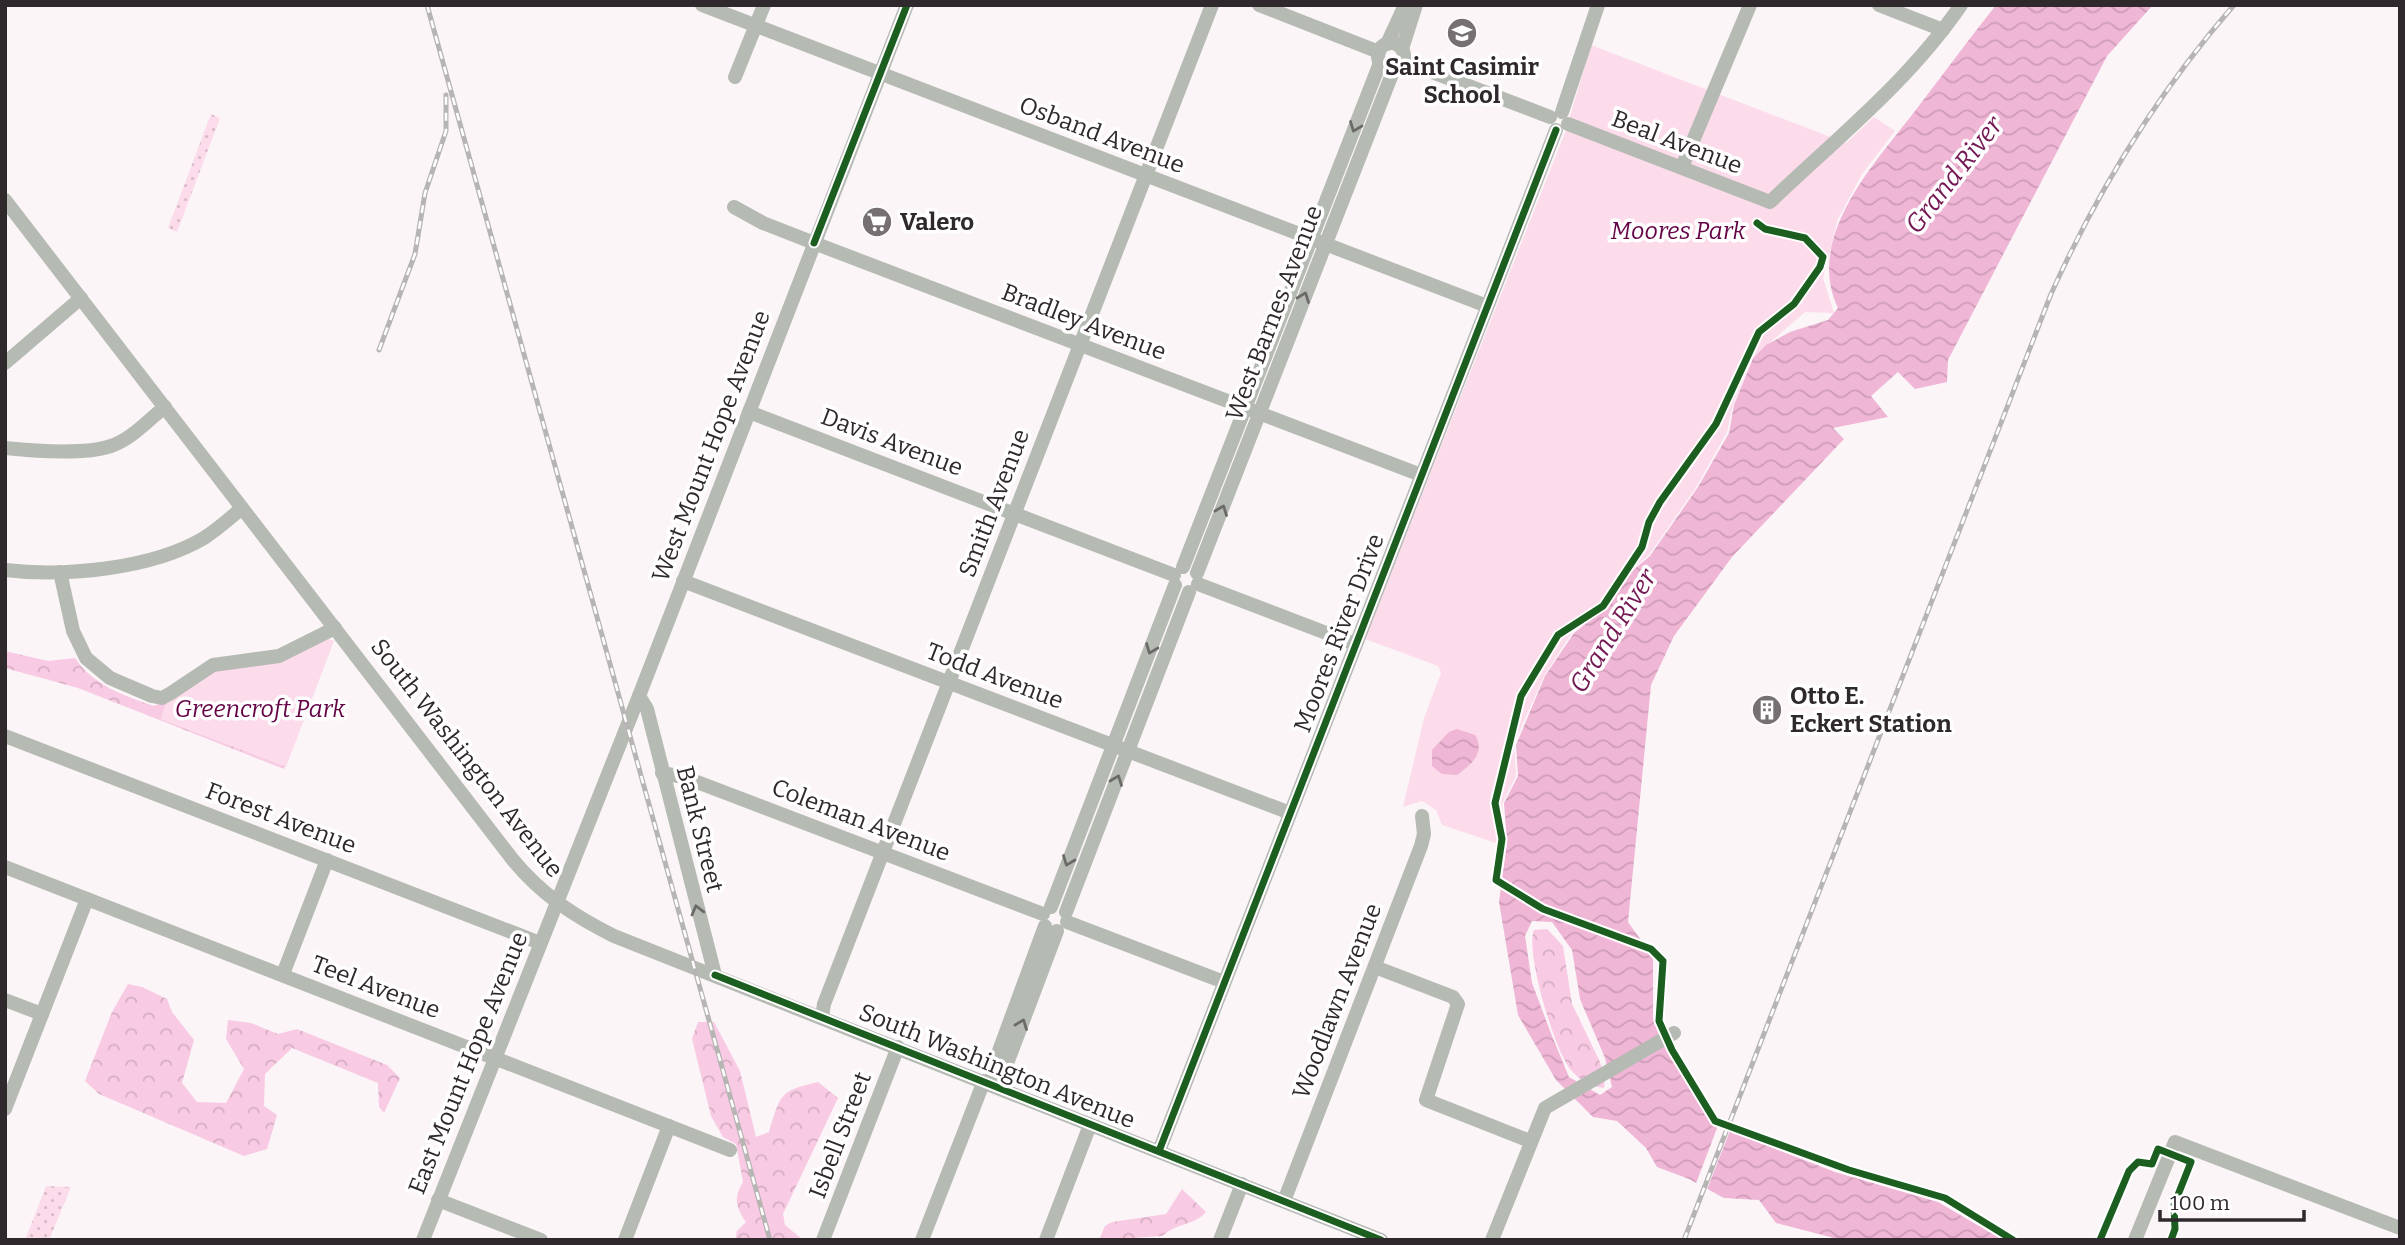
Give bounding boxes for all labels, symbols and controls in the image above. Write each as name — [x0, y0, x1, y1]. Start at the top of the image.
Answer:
school or university icon: Saint Casimir School — [1445, 16, 1479, 50]
place label: Saint Casimir School — [1385, 53, 1539, 109]
street label: Osband Avenue — [1015, 91, 1189, 179]
street label: Beal Avenue — [1608, 104, 1746, 180]
water label: Grand River — [1899, 109, 2010, 240]
one-way arrow — [1349, 120, 1363, 132]
street label: West Barnes Avenue — [1220, 201, 1328, 425]
supermarket icon: Valero — [860, 205, 894, 239]
place label: Valero — [900, 208, 974, 236]
park label: Moores Park — [1611, 217, 1746, 245]
street label: Bradley Avenue — [998, 278, 1170, 366]
one-way arrow — [1296, 292, 1310, 304]
street label: West Mount Hope Avenue — [646, 306, 776, 586]
street label: Davis Avenue — [817, 402, 967, 482]
street label: Smith Avenue — [953, 425, 1035, 581]
one-way arrow — [1214, 504, 1228, 516]
street label: Moores River Drive — [1288, 530, 1390, 736]
water label: Grand River — [1563, 562, 1664, 698]
street label: South Washington Avenue — [365, 633, 569, 883]
street label: Todd Avenue — [923, 637, 1067, 715]
one-way arrow — [1145, 642, 1159, 654]
place label: Otto E. Eckert Station — [1790, 682, 1952, 738]
building icon: Otto E. Eckert Station — [1750, 693, 1784, 727]
park label: Greencroft Park — [175, 695, 346, 723]
street label: Bank Street — [671, 763, 729, 895]
street label: Coleman Avenue — [768, 773, 954, 867]
one-way arrow — [1108, 774, 1122, 786]
street label: Forest Avenue — [202, 776, 360, 860]
one-way arrow — [1063, 854, 1077, 866]
street label: Woodlawn Avenue — [1287, 899, 1387, 1103]
one-way arrow — [691, 904, 705, 916]
street label: East Mount Hope Avenue — [403, 928, 533, 1198]
street label: Teel Avenue — [308, 950, 444, 1024]
street label: South Washington Avenue — [855, 998, 1139, 1134]
one-way arrow — [1014, 1019, 1028, 1031]
street label: Isbell Street — [803, 1068, 877, 1202]
scale bar — [2160, 1178, 2304, 1222]
text: 100 m — [2170, 1190, 2230, 1216]

